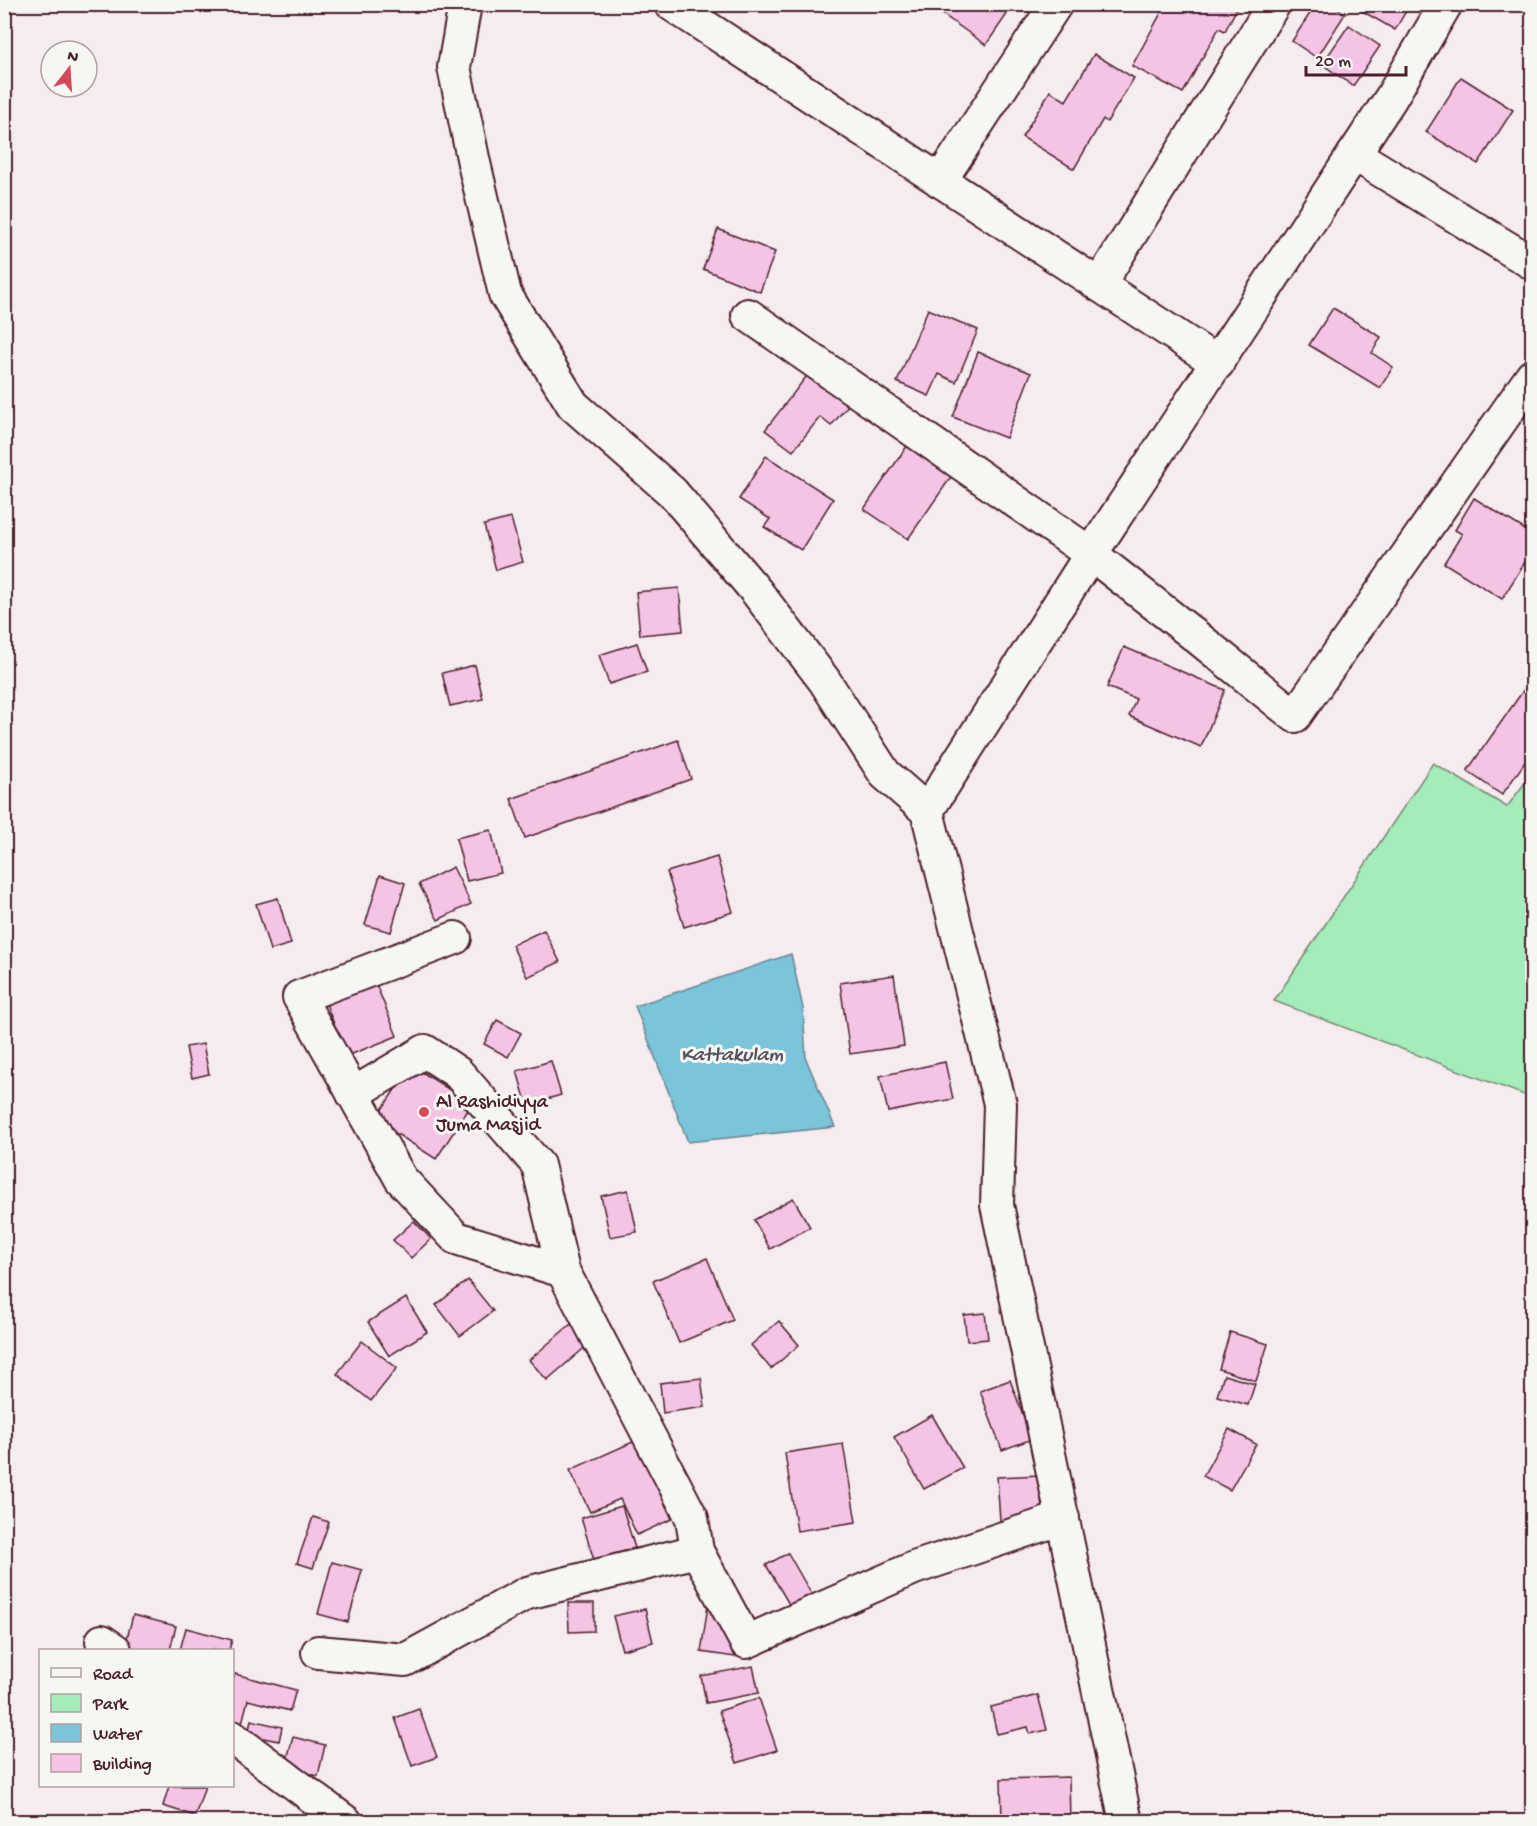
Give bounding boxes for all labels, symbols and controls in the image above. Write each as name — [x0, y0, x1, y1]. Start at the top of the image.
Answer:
north arrow — [39, 39, 99, 99]
scale bar — [1306, 39, 1406, 77]
text: N — [65, 47, 81, 69]
text: 20 m — [1315, 52, 1351, 73]
water label: Kattakulam — [681, 1044, 783, 1069]
place label: Al Rashidiyya Juma Masjid — [436, 1092, 549, 1138]
marker: Al Rashidiyya Juma Masjid — [417, 1105, 431, 1119]
legend — [39, 1649, 234, 1787]
text: Road — [93, 1665, 134, 1686]
text: Park — [92, 1695, 129, 1716]
text: Water — [93, 1725, 143, 1746]
text: Building — [92, 1755, 152, 1776]

